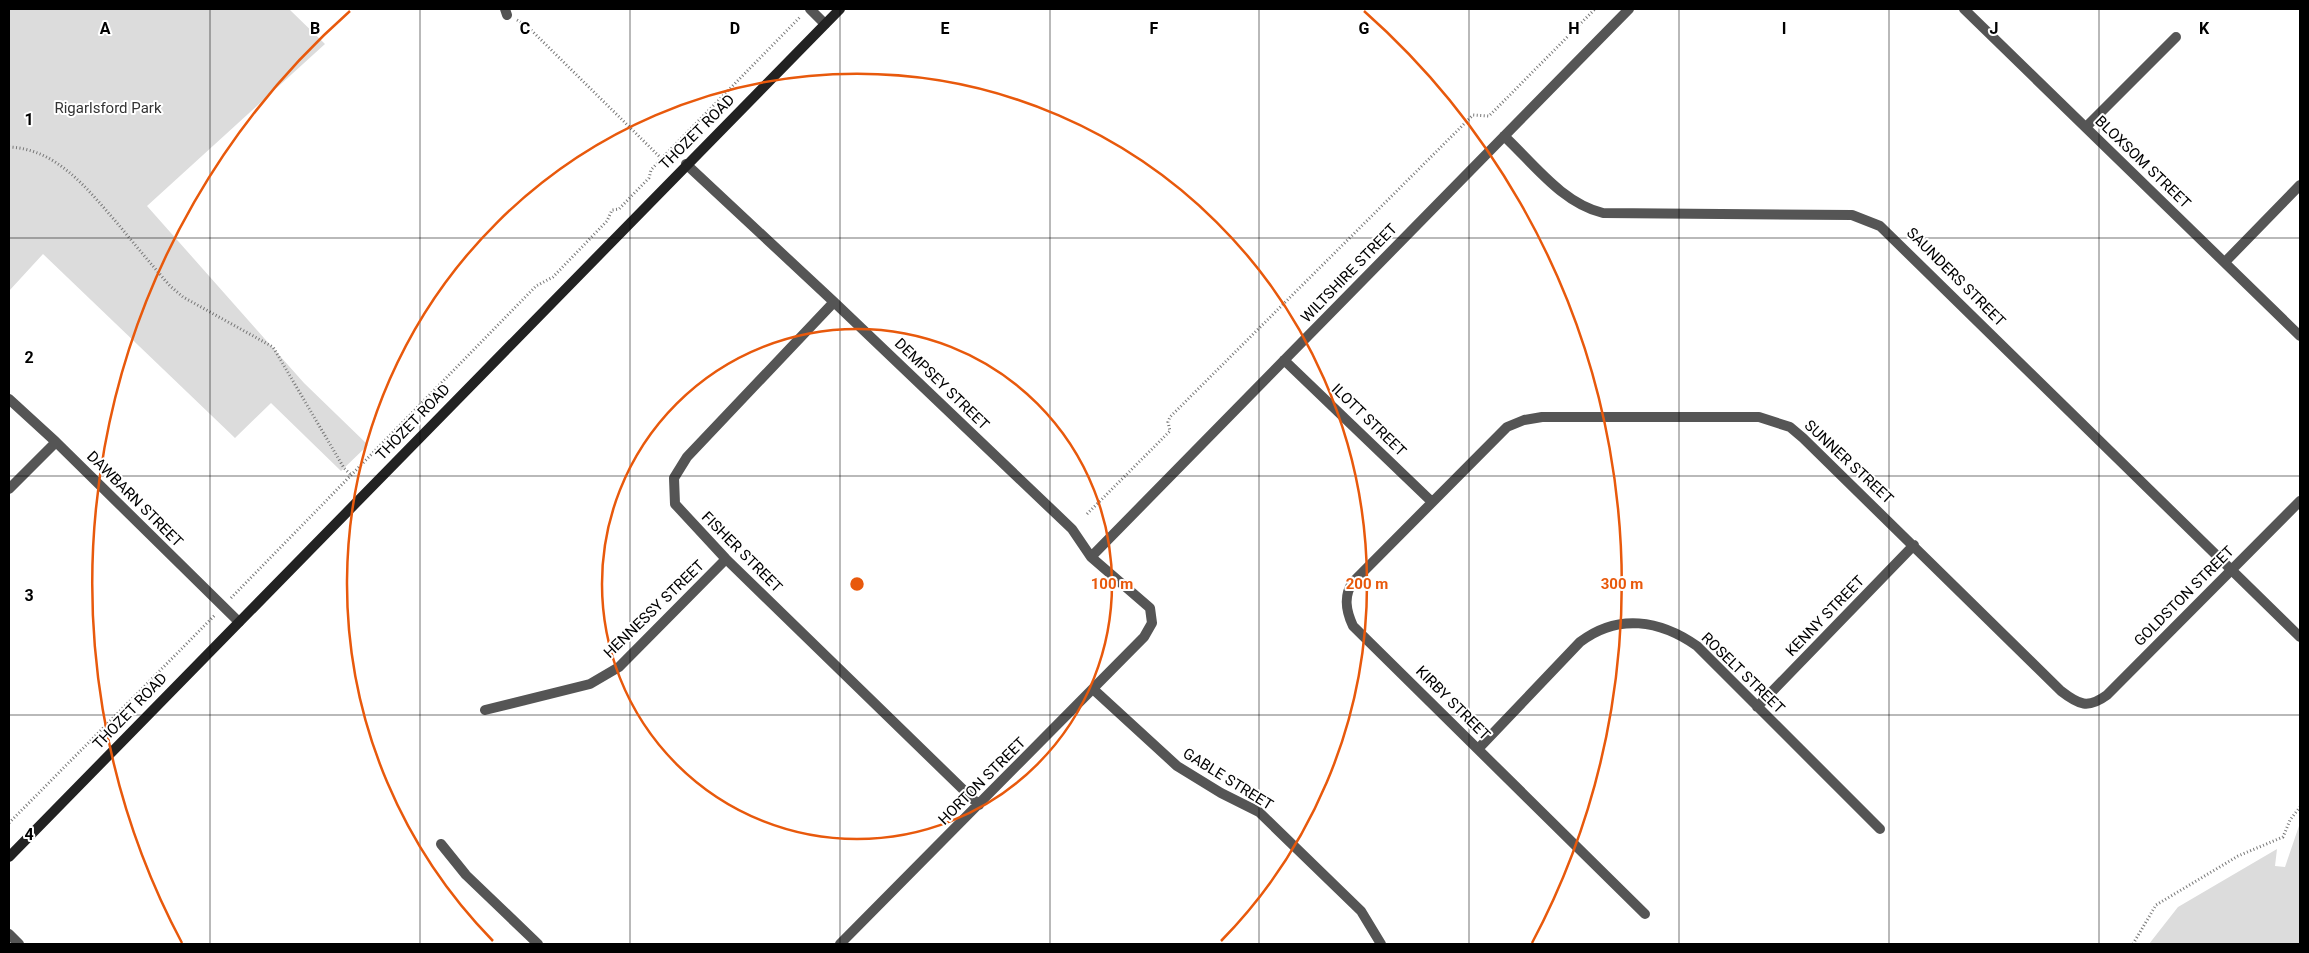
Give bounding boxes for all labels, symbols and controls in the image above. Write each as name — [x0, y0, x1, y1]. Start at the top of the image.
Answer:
text: A — [100, 19, 111, 38]
text: B — [310, 19, 320, 38]
text: C — [520, 19, 530, 38]
text: D — [730, 19, 740, 38]
text: E — [941, 19, 950, 38]
text: F — [1150, 19, 1159, 38]
text: G — [1359, 19, 1370, 38]
text: H — [1568, 19, 1580, 38]
text: I — [1782, 19, 1786, 38]
text: J — [1990, 19, 1998, 38]
text: K — [2199, 19, 2210, 38]
street label: THOZET ROAD — [656, 91, 738, 173]
park label: Rigarlsford Park — [54, 99, 162, 117]
text: 1 — [24, 110, 34, 129]
street label: BLOXSOM STREET — [2091, 112, 2195, 212]
street label: WILTSHIRE STREET — [1297, 220, 1401, 326]
street label: SAUNDERS STREET — [1903, 224, 2009, 330]
street label: DEMPSEY STREET — [891, 334, 993, 434]
text: 2 — [24, 348, 34, 367]
street label: THOZET ROAD — [372, 380, 454, 464]
street label: ILOTT STREET — [1328, 380, 1410, 460]
street label: SUNNER STREET — [1801, 416, 1897, 508]
street label: DAWBARN STREET — [83, 447, 187, 551]
street label: FISHER STREET — [698, 508, 786, 596]
street label: GOLDSTON STREET — [2130, 542, 2238, 650]
street label: HENNESSY STREET — [600, 556, 708, 662]
street label: KENNY STREET — [1782, 572, 1868, 660]
centre of rings — [848, 575, 866, 593]
text: 100 m — [1091, 575, 1133, 593]
text: 200 m — [1346, 575, 1388, 593]
text: 300 m — [1601, 575, 1643, 593]
text: 3 — [24, 586, 34, 605]
street label: ROSELT STREET — [1698, 629, 1788, 717]
street label: KIRBY STREET — [1412, 662, 1494, 744]
street label: THOZET ROAD — [89, 669, 171, 753]
street label: HORTON STREET — [934, 733, 1030, 829]
street label: GABLE STREET — [1180, 744, 1276, 814]
text: 4 — [24, 825, 34, 844]

